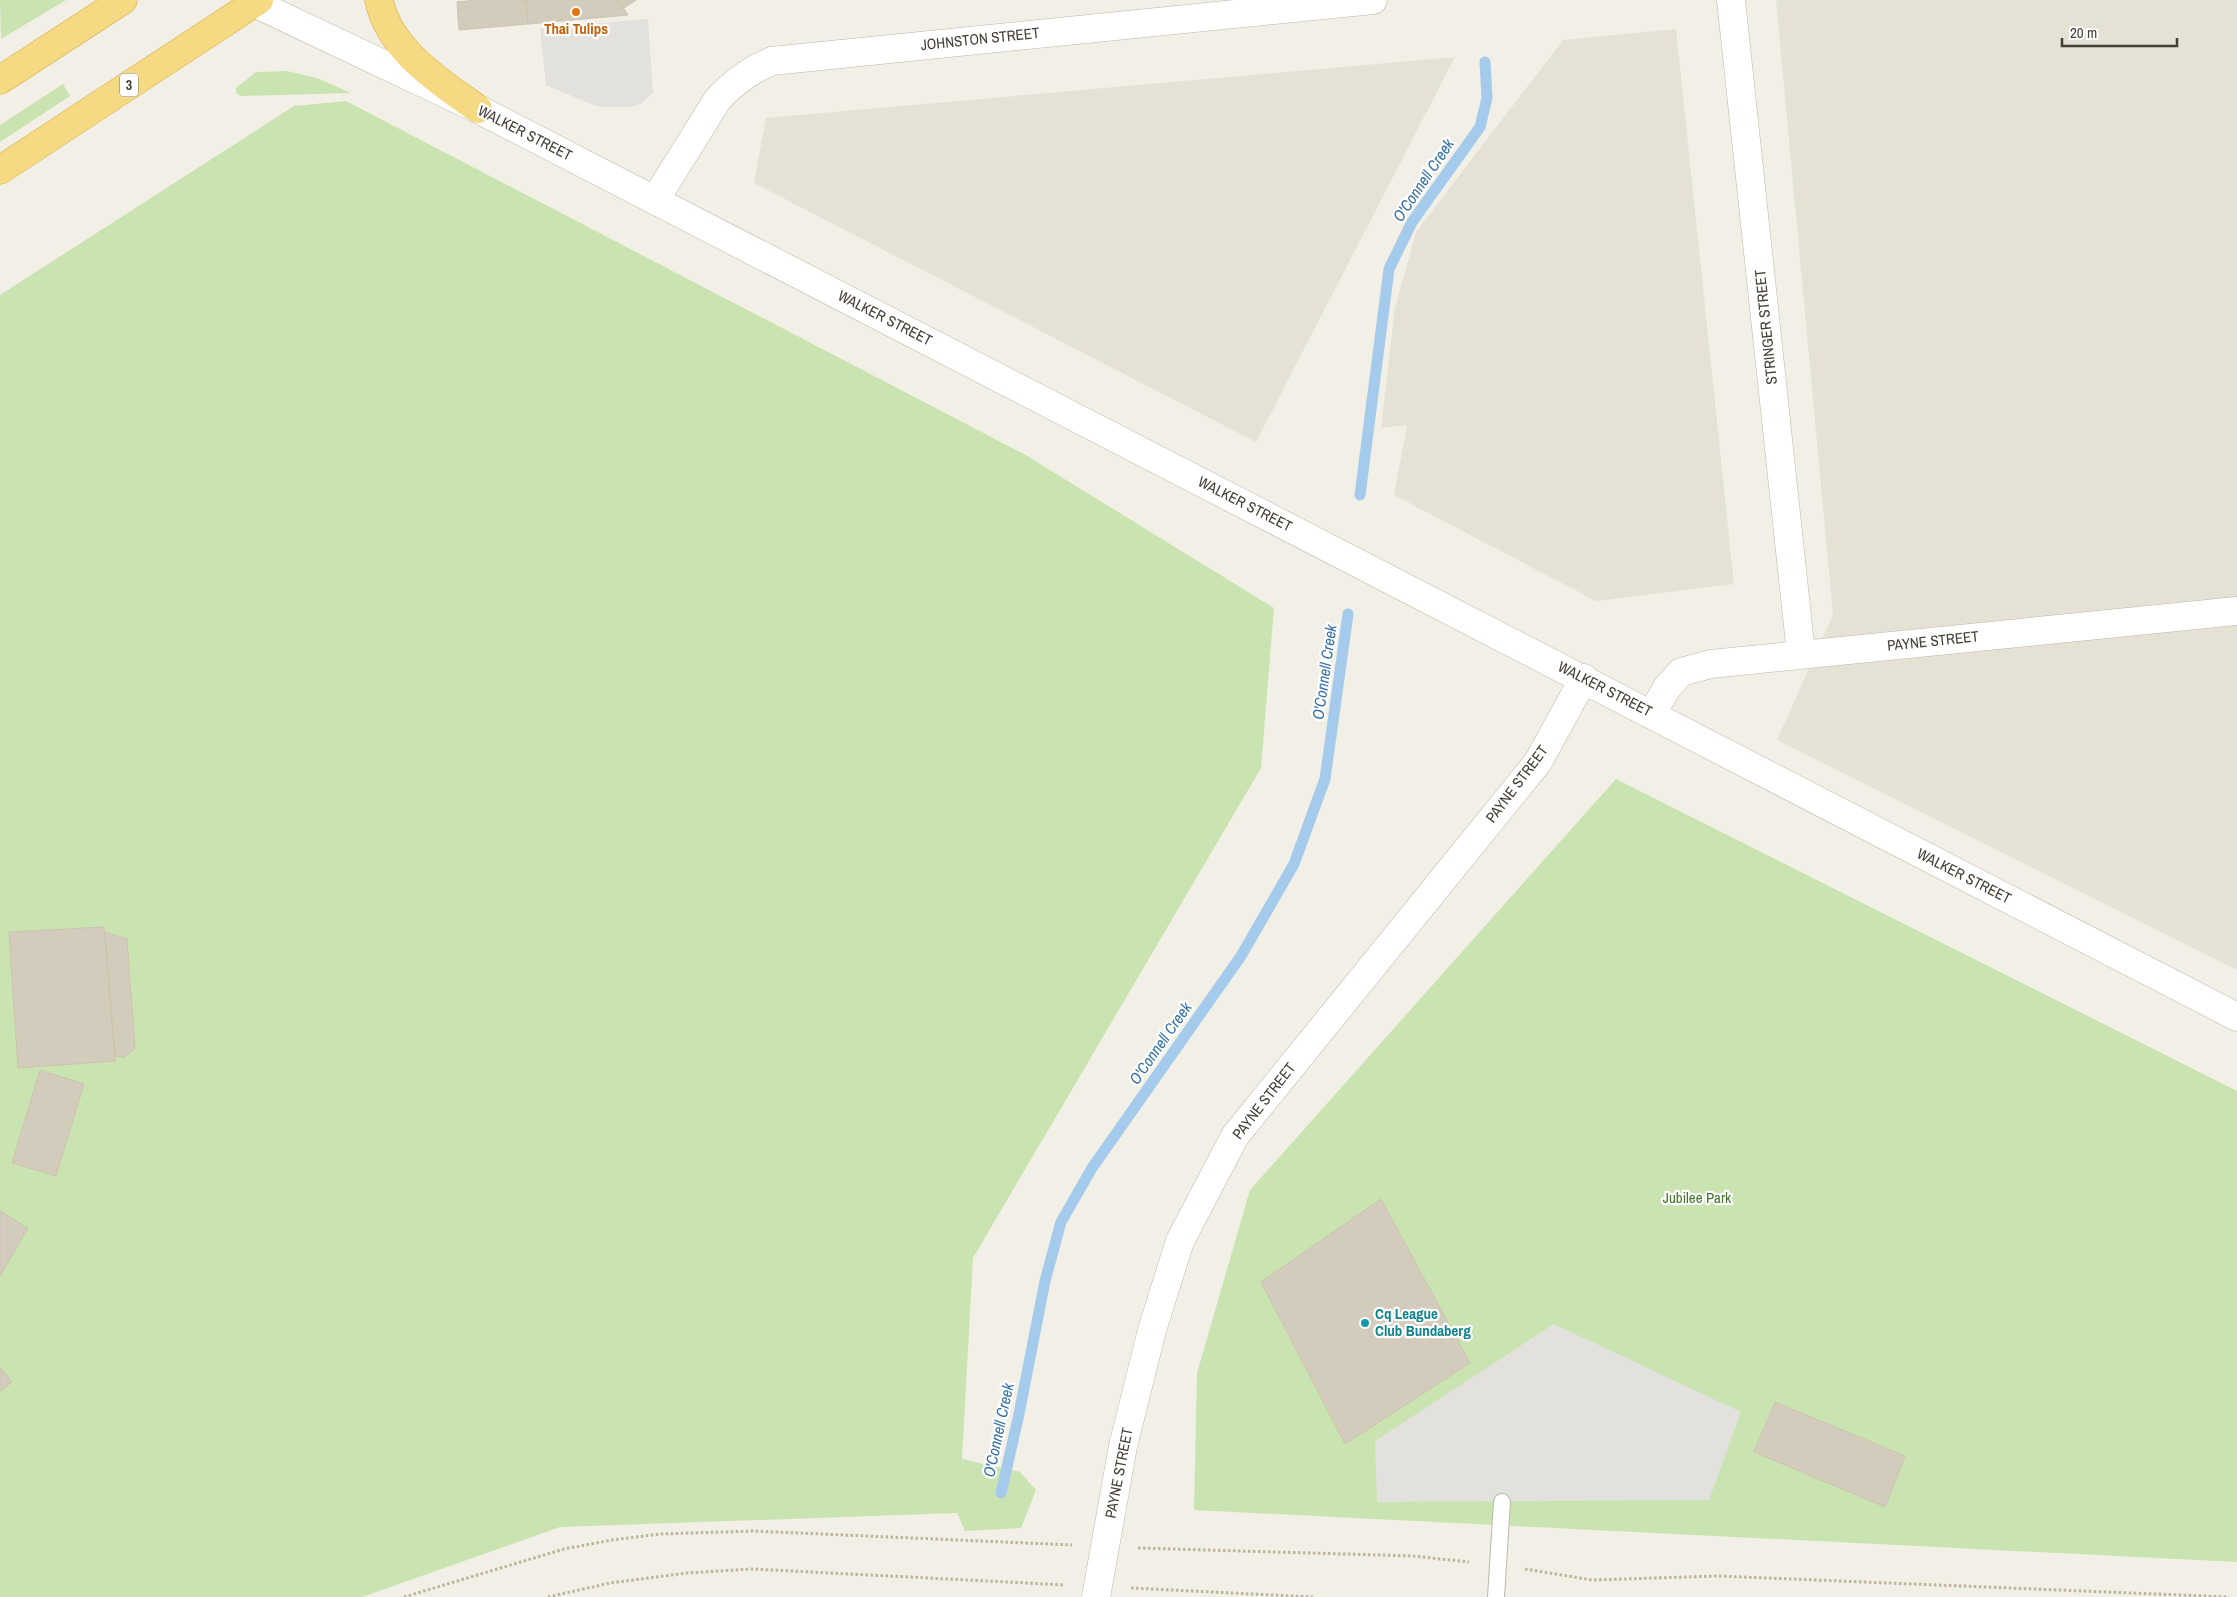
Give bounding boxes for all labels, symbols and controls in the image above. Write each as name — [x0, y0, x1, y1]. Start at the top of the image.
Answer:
marker: Thai Tulips — [570, 6, 582, 18]
scale bar — [2062, 15, 2177, 47]
place label: Thai Tulips — [544, 18, 608, 39]
street label: JOHNSTON STREET — [919, 22, 1041, 55]
text: 20 m — [2070, 22, 2097, 43]
road number: 3 — [120, 74, 138, 96]
street label: WALKER STREET — [474, 100, 577, 166]
water label: O'Connell Creek — [1387, 134, 1459, 226]
street label: STRINGER STREET — [1749, 268, 1782, 386]
street label: WALKER STREET — [834, 285, 937, 351]
street label: WALKER STREET — [1194, 471, 1297, 537]
water label: O'Connell Creek — [1306, 623, 1342, 721]
street label: PAYNE STREET — [1886, 625, 1980, 656]
street label: WALKER STREET — [1554, 656, 1657, 722]
street label: PAYNE STREET — [1481, 740, 1553, 827]
street label: WALKER STREET — [1913, 843, 2016, 909]
water label: O'Connell Creek — [1124, 997, 1197, 1089]
street label: PAYNE STREET — [1227, 1058, 1300, 1143]
park label: Jubilee Park — [1663, 1187, 1732, 1208]
place label: Cq League Club Bundaberg — [1375, 1303, 1471, 1341]
marker: Cq League Club Bundaberg — [1359, 1317, 1371, 1329]
water label: O'Connell Creek — [977, 1380, 1019, 1479]
street label: PAYNE STREET — [1099, 1425, 1138, 1520]

